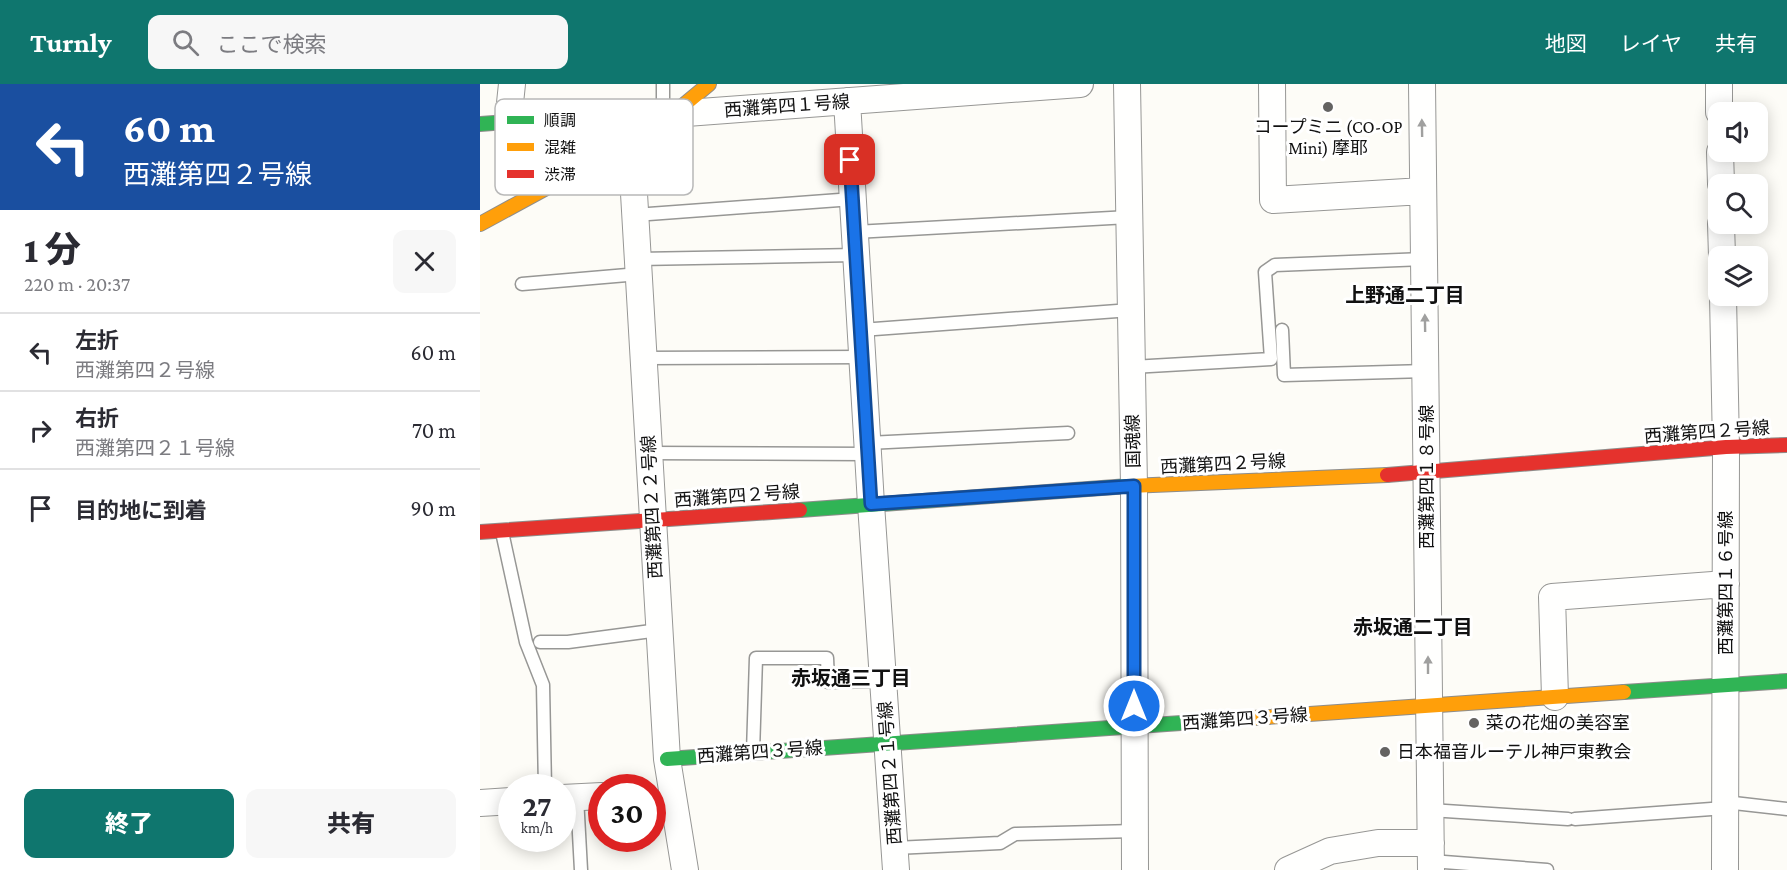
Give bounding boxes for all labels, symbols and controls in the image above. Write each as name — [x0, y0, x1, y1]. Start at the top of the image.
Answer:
search box — [148, 15, 568, 69]
icon: search — [169, 26, 202, 59]
text: Turnly — [30, 27, 112, 58]
text: ここで検索 — [217, 32, 327, 57]
text: 地図 — [1545, 32, 1587, 56]
text: レイヤ — [1620, 32, 1682, 56]
text: 共有 — [1715, 32, 1757, 56]
street label: 西灘第四１号線 — [723, 92, 851, 120]
legend — [495, 99, 693, 195]
marker: コープミニ (CO-OP Mini) 摩耶 — [1321, 100, 1335, 114]
map controls — [1708, 102, 1768, 306]
button: sound — [1708, 102, 1768, 162]
text: 60 m — [123, 104, 215, 151]
icon: left — [24, 108, 102, 186]
text: 順調 — [544, 112, 576, 129]
place label: コープミニ (CO-OP Mini) 摩耶 — [1253, 117, 1403, 159]
one-way arrow — [1418, 118, 1427, 137]
pin — [824, 134, 875, 185]
text: 混雑 — [544, 139, 576, 156]
icon: arrive — [833, 143, 866, 176]
text: 西灘第四２号線 — [123, 160, 312, 190]
text: 渋滞 — [544, 166, 576, 183]
button: search — [1708, 174, 1768, 234]
text: 1 分 — [24, 230, 81, 270]
button: close — [393, 230, 456, 293]
button: layers — [1708, 246, 1768, 306]
text: 220 m · 20:37 — [24, 273, 130, 295]
district label: 上野通二丁目 — [1345, 284, 1465, 306]
one-way arrow — [1420, 313, 1430, 332]
text: 左折 — [75, 328, 119, 353]
icon: left — [24, 336, 57, 369]
text: 60 m — [411, 340, 456, 365]
text: 西灘第四２号線 — [75, 359, 215, 381]
street label: 西灘第四１８号線 — [1417, 405, 1437, 549]
text: 右折 — [75, 406, 119, 431]
icon: right — [24, 414, 57, 447]
street label: 国魂線 — [1123, 414, 1143, 468]
text: 70 m — [412, 418, 456, 443]
street label: 西灘第四２号線 — [1643, 418, 1771, 446]
street label: 西灘第四２２号線 — [638, 435, 666, 579]
text: 西灘第四２１号線 — [75, 437, 235, 459]
street label: 西灘第四２号線 — [1160, 451, 1286, 477]
street label: 西灘第四２号線 — [673, 482, 801, 510]
icon: arrive — [24, 492, 57, 525]
text: 90 m — [411, 496, 456, 521]
text: 目的地に到着 — [75, 498, 207, 523]
street label: 西灘第四１６号線 — [1716, 511, 1736, 655]
district label: 赤坂通二丁目 — [1353, 616, 1473, 638]
one-way arrow — [1423, 655, 1433, 674]
district label: 赤坂通三丁目 — [791, 667, 911, 689]
position arrow — [1102, 674, 1166, 738]
street label: 西灘第四２１号線 — [875, 700, 905, 846]
street label: 西灘第四３号線 — [1181, 705, 1309, 733]
place label: 菜の花畑の美容室 — [1486, 713, 1630, 733]
marker: 菜の花畑の美容室 — [1467, 716, 1481, 730]
street label: 西灘第四３号線 — [696, 738, 824, 766]
place label: 日本福音ルーテル神戸東教会 — [1397, 742, 1631, 762]
marker: 日本福音ルーテル神戸東教会 — [1378, 745, 1392, 759]
speed limit sign: 30 — [588, 774, 666, 852]
button: 終了 — [24, 789, 234, 858]
button: 共有 — [246, 789, 456, 858]
text: 27 — [522, 789, 552, 822]
text: km/h — [521, 820, 553, 836]

